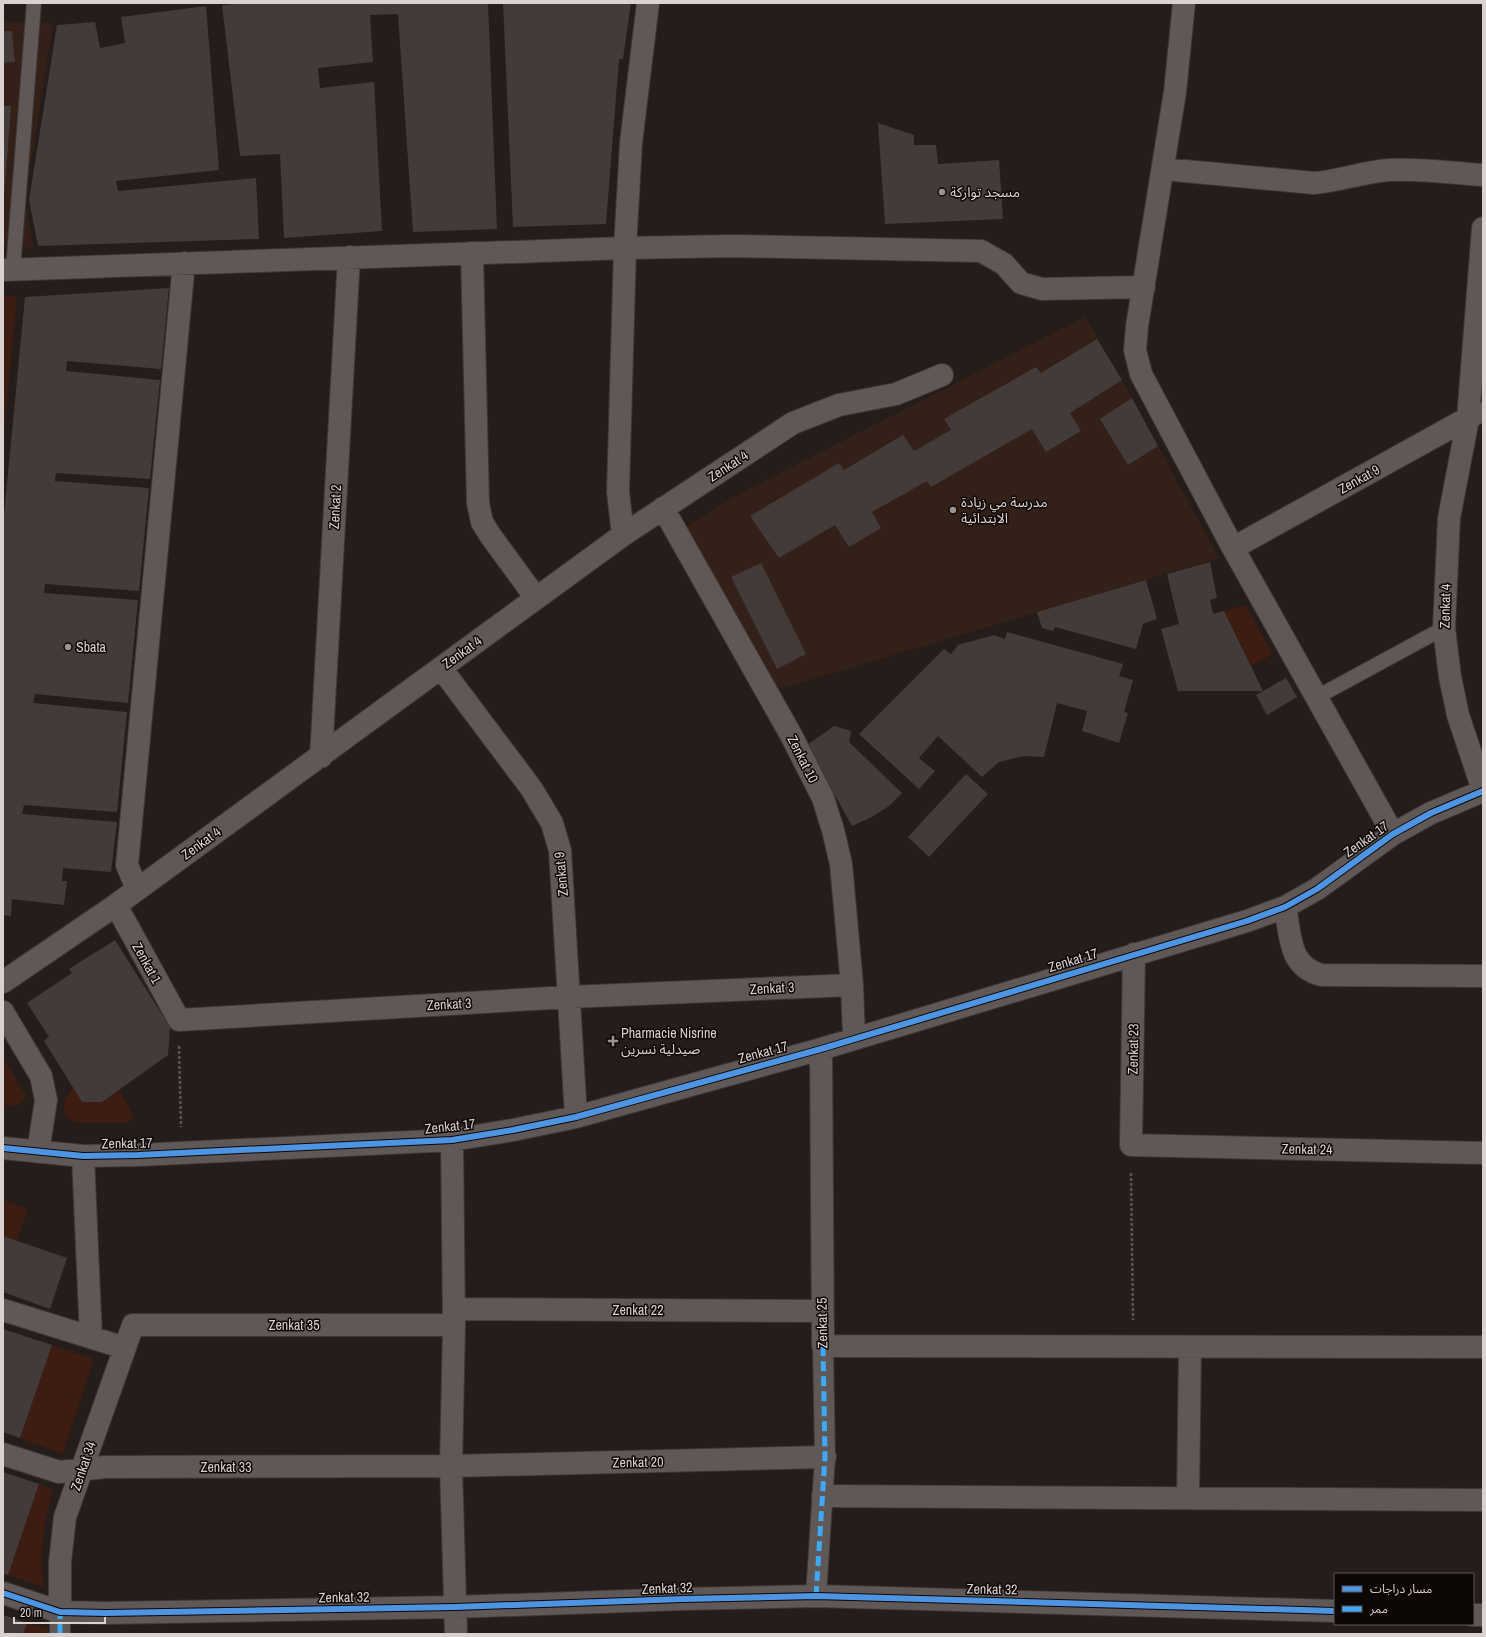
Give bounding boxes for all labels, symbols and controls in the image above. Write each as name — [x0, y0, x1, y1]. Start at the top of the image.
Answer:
place label: مسجد تواركة — [950, 183, 1020, 201]
marker: مسجد تواركة — [937, 187, 947, 197]
street label: Zenkat 4 — [704, 446, 752, 486]
street label: Zenkat 9 — [1335, 460, 1383, 498]
street label: Zenkat 2 — [325, 484, 345, 530]
place label: مدرسة مي زيادة الابتدائية — [961, 493, 1048, 527]
marker: مدرسة مي زيادة الابتدائية — [948, 505, 958, 515]
street label: Zenkat 4 — [1436, 583, 1454, 628]
street label: Zenkat 4 — [439, 631, 486, 672]
place label: Sbata — [76, 638, 107, 656]
marker: Sbata — [63, 642, 73, 652]
street label: Zenkat 10 — [783, 732, 823, 786]
street label: Zenkat 17 — [1340, 817, 1392, 861]
street label: Zenkat 4 — [178, 822, 225, 863]
street label: Zenkat 9 — [550, 851, 572, 897]
street label: Zenkat 1 — [128, 939, 166, 987]
street label: Zenkat 17 — [1046, 944, 1100, 976]
street label: Zenkat 3 — [749, 978, 795, 998]
street label: Zenkat 3 — [426, 994, 472, 1014]
street label: Zenkat 23 — [1124, 1023, 1142, 1075]
place label: Pharmacie Nisrine صيدلية نسرين — [621, 1024, 717, 1058]
marker: Pharmacie Nisrine صيدلية نسرين — [608, 1036, 618, 1046]
street label: Zenkat 17 — [736, 1037, 790, 1067]
street label: Zenkat 17 — [424, 1114, 476, 1138]
street label: Zenkat 17 — [101, 1134, 153, 1152]
street label: Zenkat 24 — [1281, 1140, 1333, 1158]
street label: Zenkat 25 — [813, 1297, 831, 1349]
street label: Zenkat 22 — [612, 1301, 664, 1319]
street label: Zenkat 35 — [268, 1316, 320, 1334]
street label: Zenkat 34 — [66, 1438, 100, 1493]
street label: Zenkat 20 — [612, 1453, 664, 1471]
street label: Zenkat 33 — [200, 1458, 252, 1476]
legend — [1334, 1573, 1474, 1625]
street label: Zenkat 32 — [641, 1578, 693, 1598]
street label: Zenkat 32 — [966, 1580, 1018, 1598]
text: مسار دراجات — [1370, 1581, 1432, 1597]
street label: Zenkat 32 — [318, 1588, 370, 1606]
scale bar — [14, 1599, 105, 1625]
text: ممر — [1369, 1601, 1388, 1617]
text: 20 m — [20, 1605, 42, 1621]

